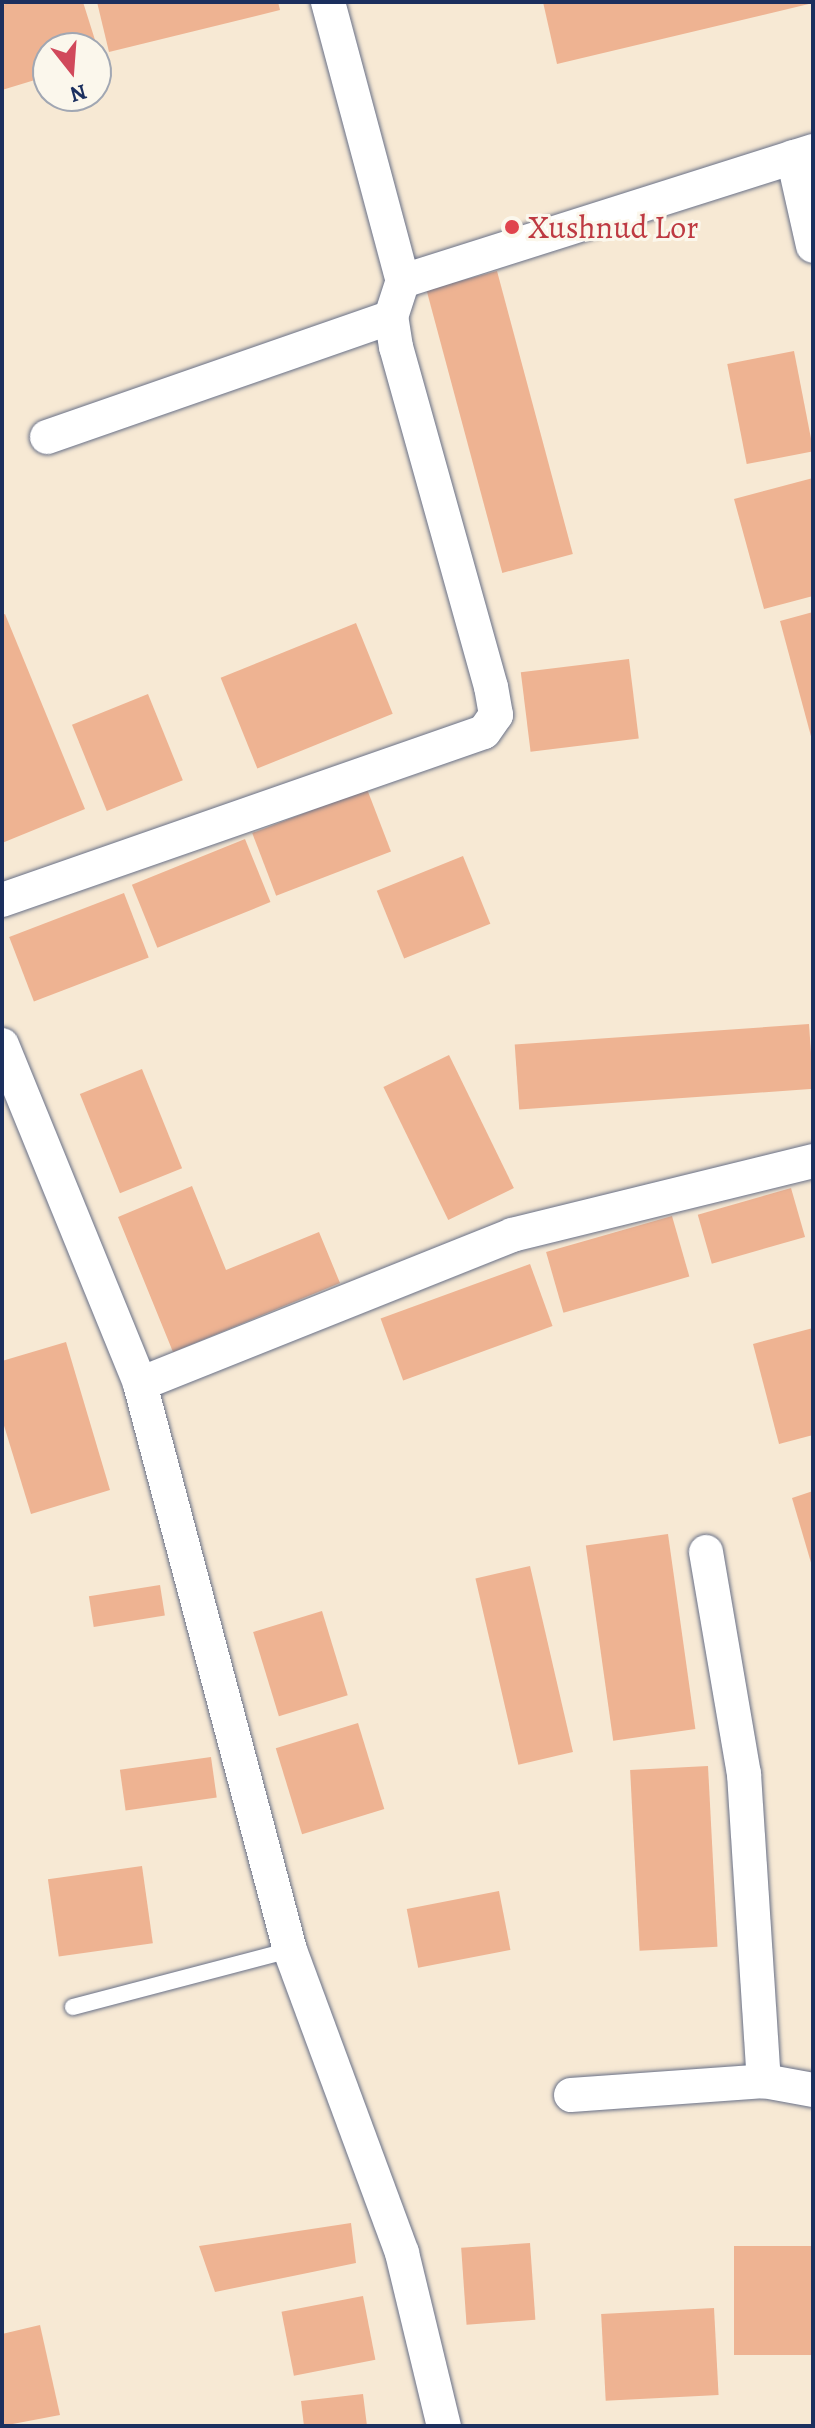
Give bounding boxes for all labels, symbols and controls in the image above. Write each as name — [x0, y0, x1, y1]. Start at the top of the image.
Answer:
north arrow — [32, 32, 112, 112]
text: N — [66, 76, 90, 110]
place label: Xushnud Lor — [528, 208, 698, 246]
marker: Xushnud Lor — [503, 218, 521, 236]

